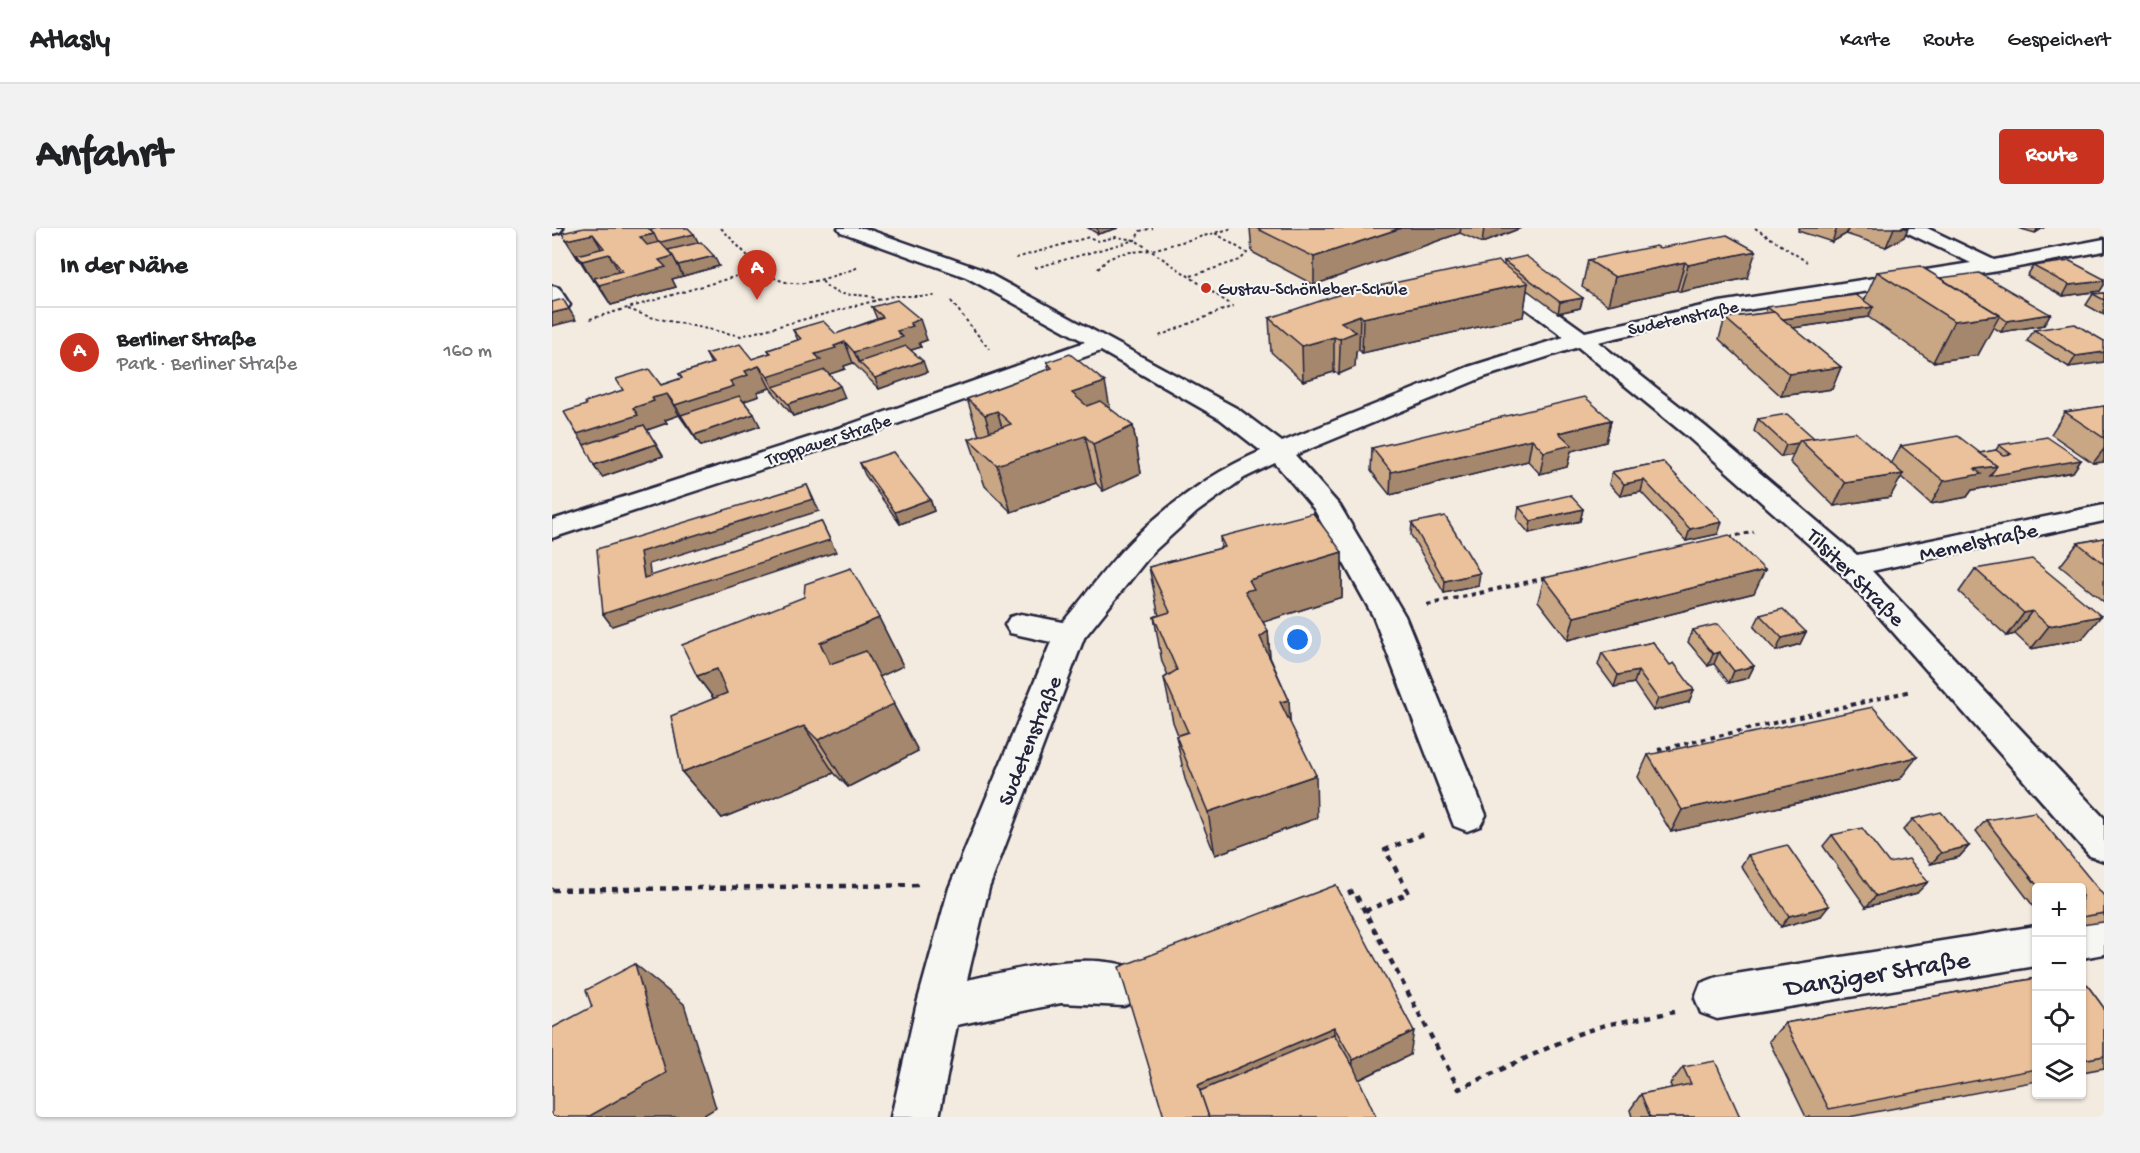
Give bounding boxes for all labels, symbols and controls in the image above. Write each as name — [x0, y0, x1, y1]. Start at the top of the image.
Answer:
text: Atlasly — [30, 25, 110, 58]
text: Karte — [1840, 29, 1890, 54]
text: Route — [1923, 29, 1974, 54]
text: Gespeichert — [2007, 29, 2110, 54]
button: Route — [1999, 129, 2104, 184]
text: Anfahrt — [36, 132, 171, 181]
pin: A — [738, 250, 776, 300]
text: In der Nähe — [60, 252, 188, 283]
place label: Gustav-Schönleber-Schule — [1218, 280, 1408, 301]
marker: Gustav-Schönleber-Schule — [1199, 281, 1213, 295]
street label: Sudetenstraße — [1626, 297, 1741, 341]
text: Berliner Straße — [117, 328, 256, 354]
text: A — [74, 341, 85, 364]
text: 160 m — [443, 341, 492, 364]
text: Park · Berliner Straße — [117, 354, 297, 377]
street label: Troppauer Straße — [762, 411, 895, 472]
street label: Memelstraße — [1917, 519, 2041, 569]
street label: Tilsiter Straße — [1798, 523, 1909, 634]
your location — [1283, 625, 1312, 654]
street label: Sudetenstraße — [994, 672, 1070, 810]
map controls — [2032, 883, 2086, 1099]
button: + — [2032, 883, 2086, 937]
button: − — [2032, 937, 2086, 991]
street label: Danziger Straße — [1781, 945, 1973, 1007]
button: locate — [2032, 991, 2086, 1045]
button: layers — [2032, 1045, 2086, 1099]

